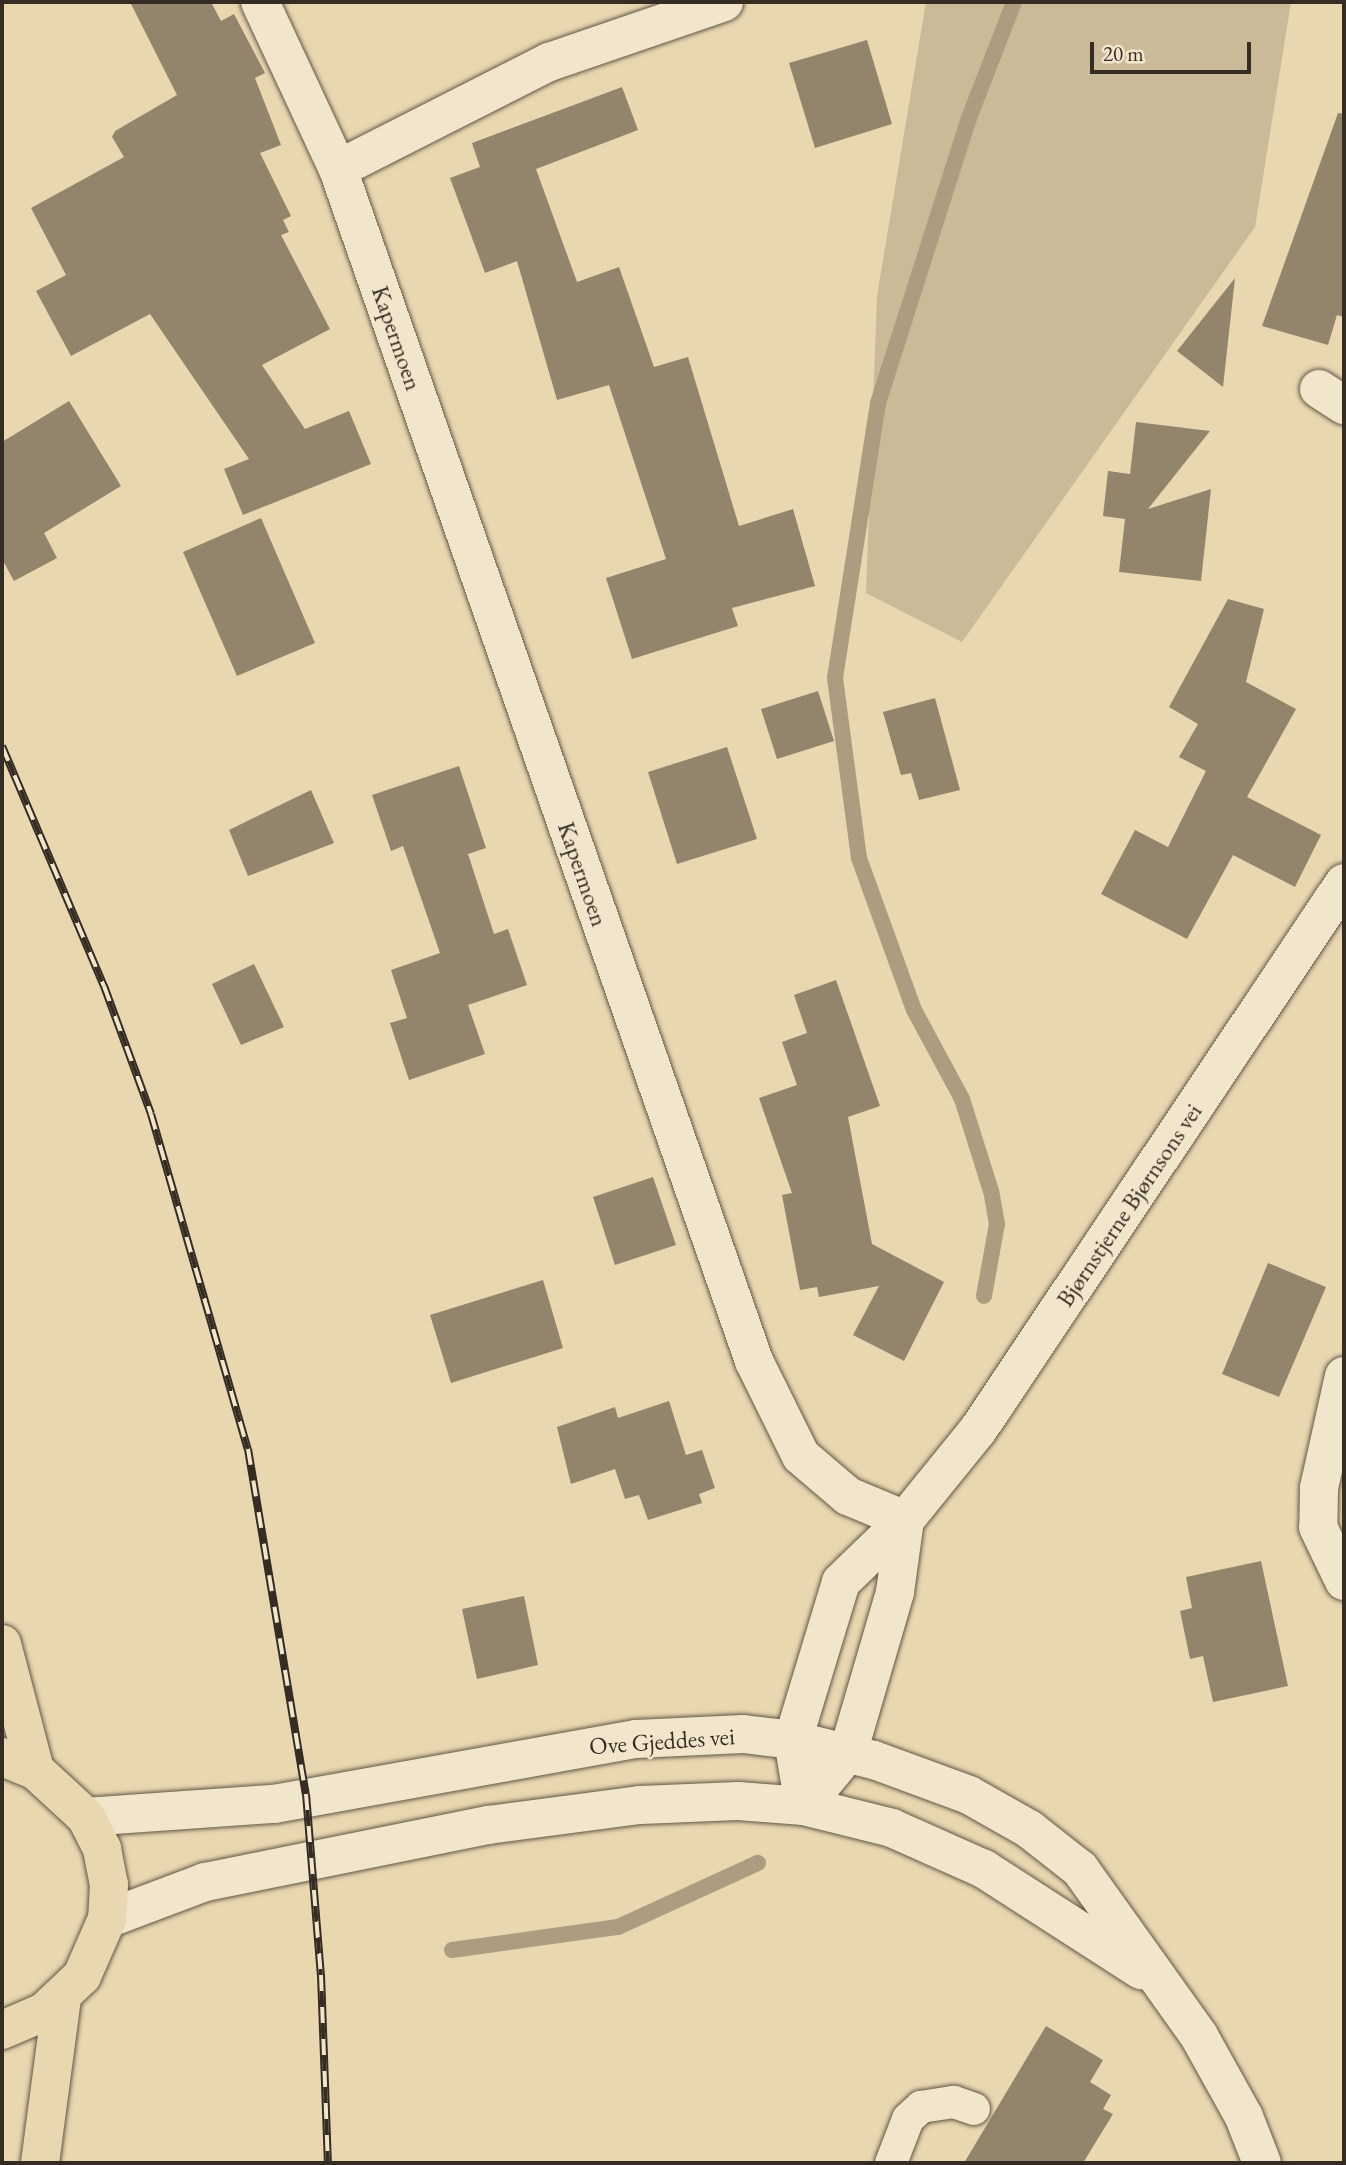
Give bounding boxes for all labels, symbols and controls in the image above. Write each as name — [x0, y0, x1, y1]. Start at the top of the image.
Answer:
scale bar — [1094, 28, 1255, 72]
text: 20 m — [1103, 40, 1144, 67]
street label: Kapermoen — [366, 282, 428, 394]
street label: Kapermoen — [552, 818, 614, 930]
street label: Bjørnstjerne Bjørnsons vei — [1050, 1098, 1208, 1312]
street label: Ove Gjeddes vei — [588, 1722, 736, 1760]

